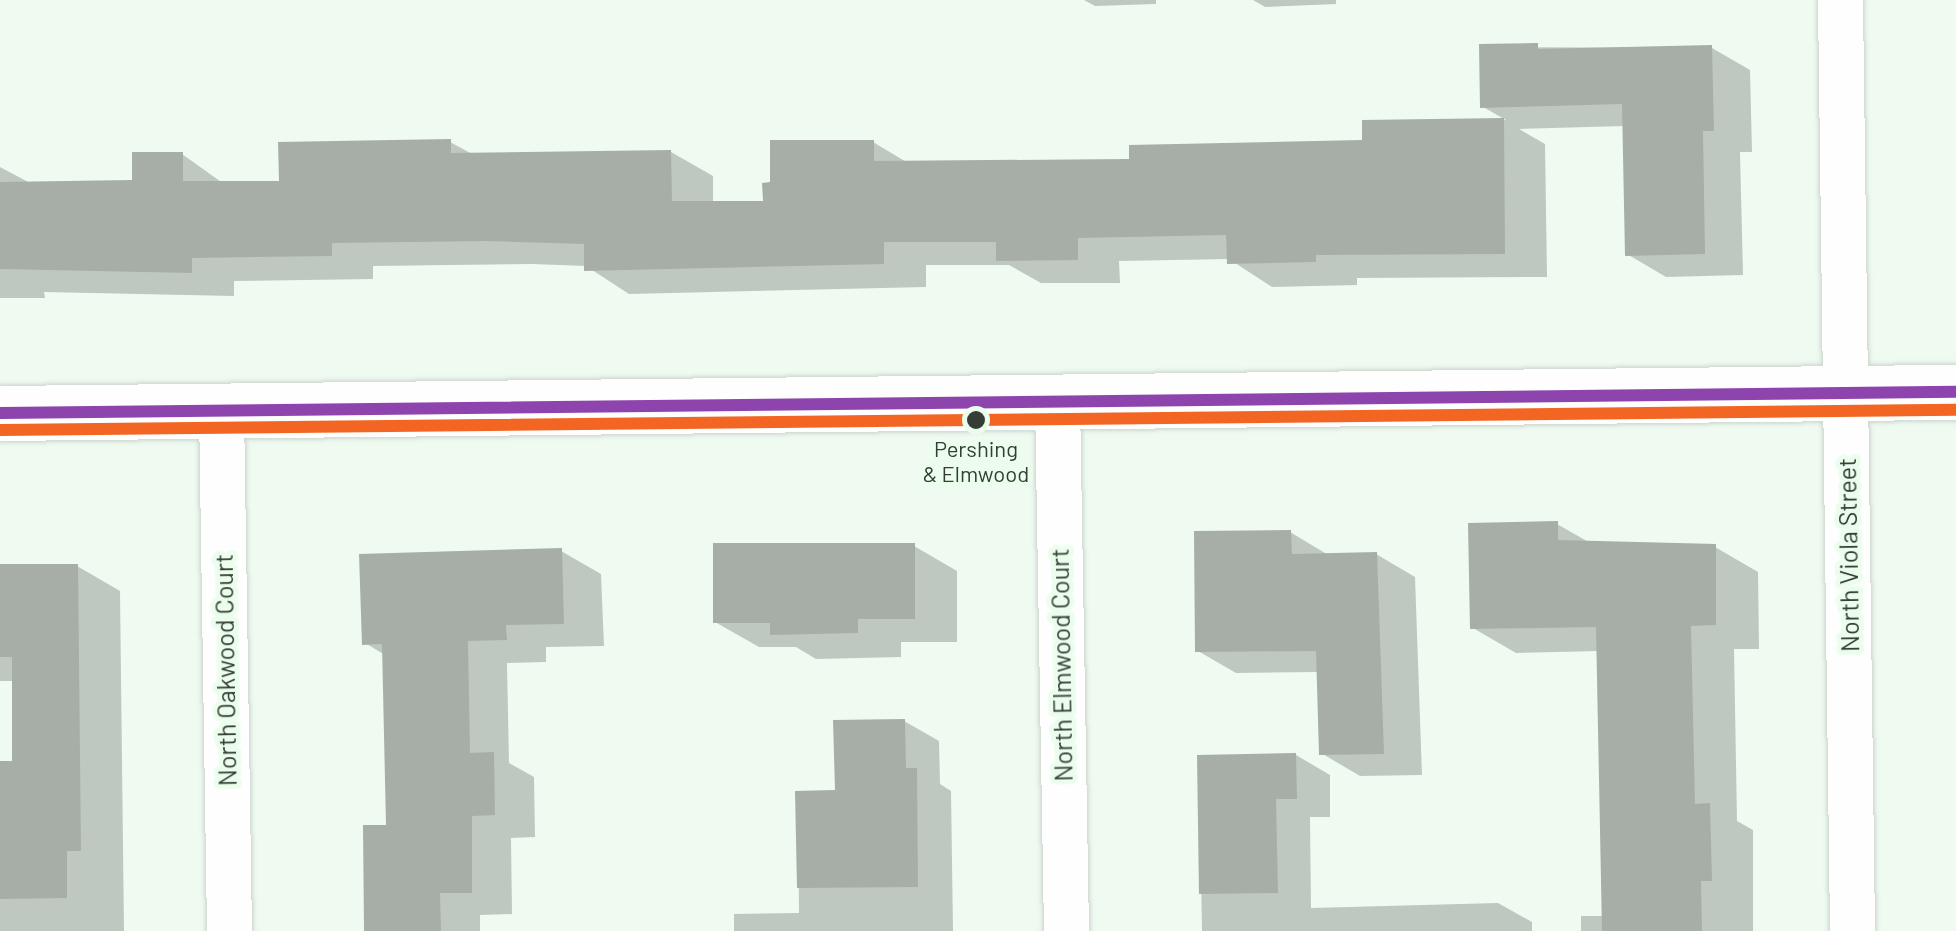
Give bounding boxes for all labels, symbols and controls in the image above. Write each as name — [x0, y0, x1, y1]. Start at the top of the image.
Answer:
marker: Pershing & Elmwood — [966, 410, 986, 430]
place label: Pershing & Elmwood — [923, 435, 1029, 486]
street label: North Viola Street — [1831, 458, 1865, 652]
street label: North Elmwood Court — [1044, 548, 1078, 782]
street label: North Oakwood Court — [208, 554, 242, 786]

